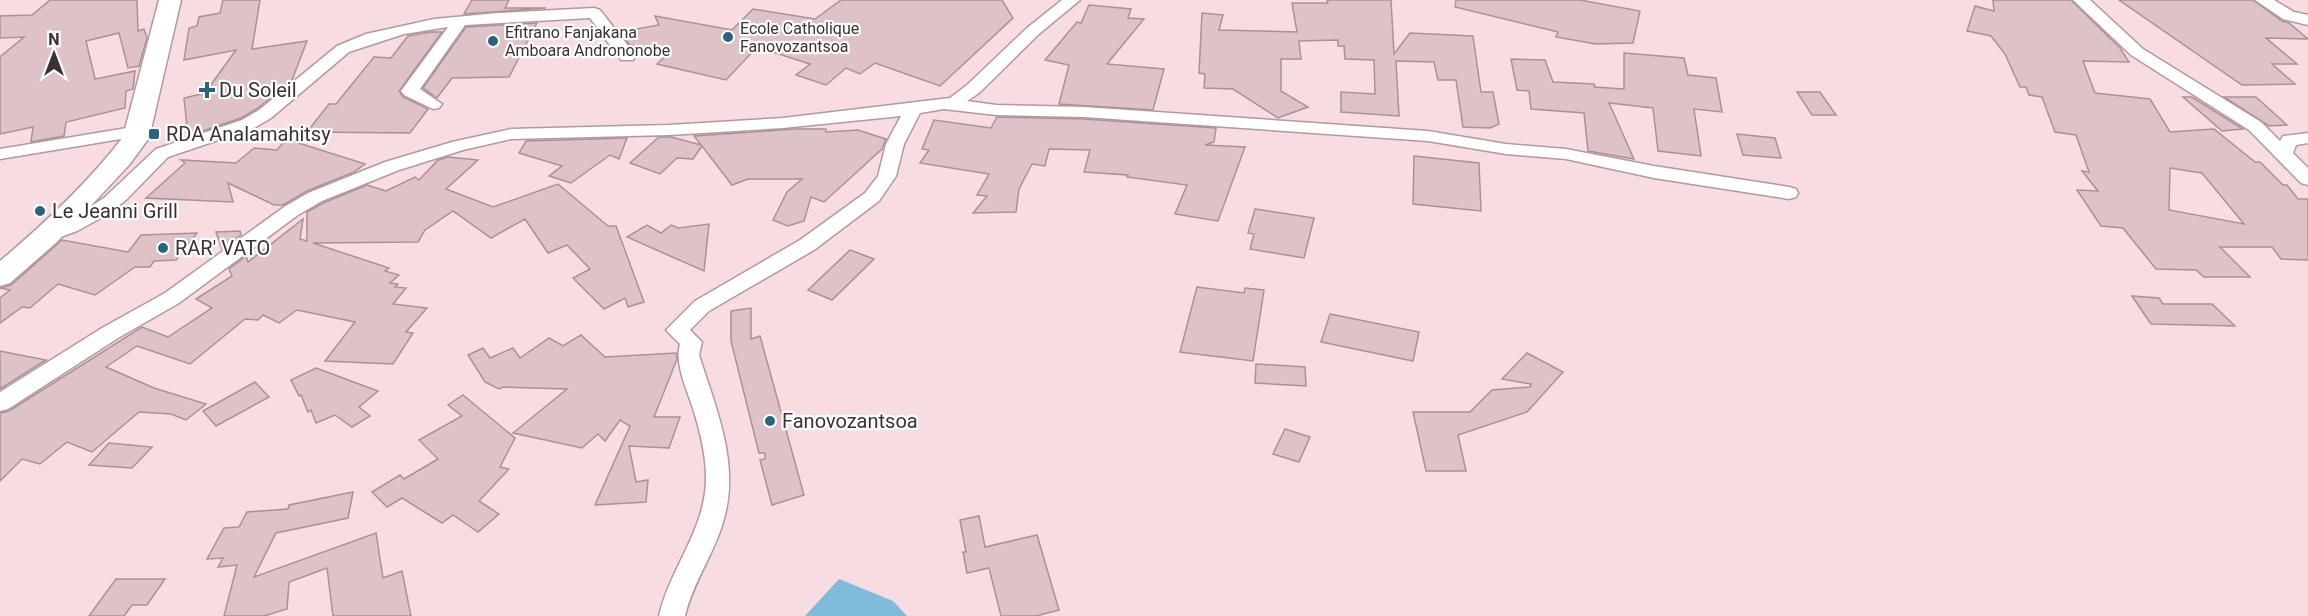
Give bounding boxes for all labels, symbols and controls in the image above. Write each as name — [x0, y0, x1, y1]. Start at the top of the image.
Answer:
place label: Ecole Catholique Fanovozantsoa — [740, 19, 859, 56]
place label: Efitrano Fanjakana Amboara Andrononobe — [505, 23, 670, 60]
north arrow — [24, 24, 84, 84]
text: N — [48, 30, 60, 49]
marker: Ecole Catholique Fanovozantsoa — [721, 30, 735, 44]
marker: Efitrano Fanjakana Amboara Andrononobe — [486, 34, 500, 48]
place label: Du Soleil — [219, 78, 297, 102]
marker: Du Soleil — [200, 83, 214, 97]
place label: RDA Analamahitsy — [166, 122, 331, 146]
marker: RDA Analamahitsy — [147, 127, 161, 141]
place label: Le Jeanni Grill — [52, 199, 178, 223]
marker: Le Jeanni Grill — [33, 204, 47, 218]
place label: RAR' VATO — [175, 236, 270, 260]
marker: RAR' VATO — [156, 241, 170, 255]
place label: Fanovozantsoa — [782, 409, 918, 433]
marker: Fanovozantsoa — [763, 414, 777, 428]

